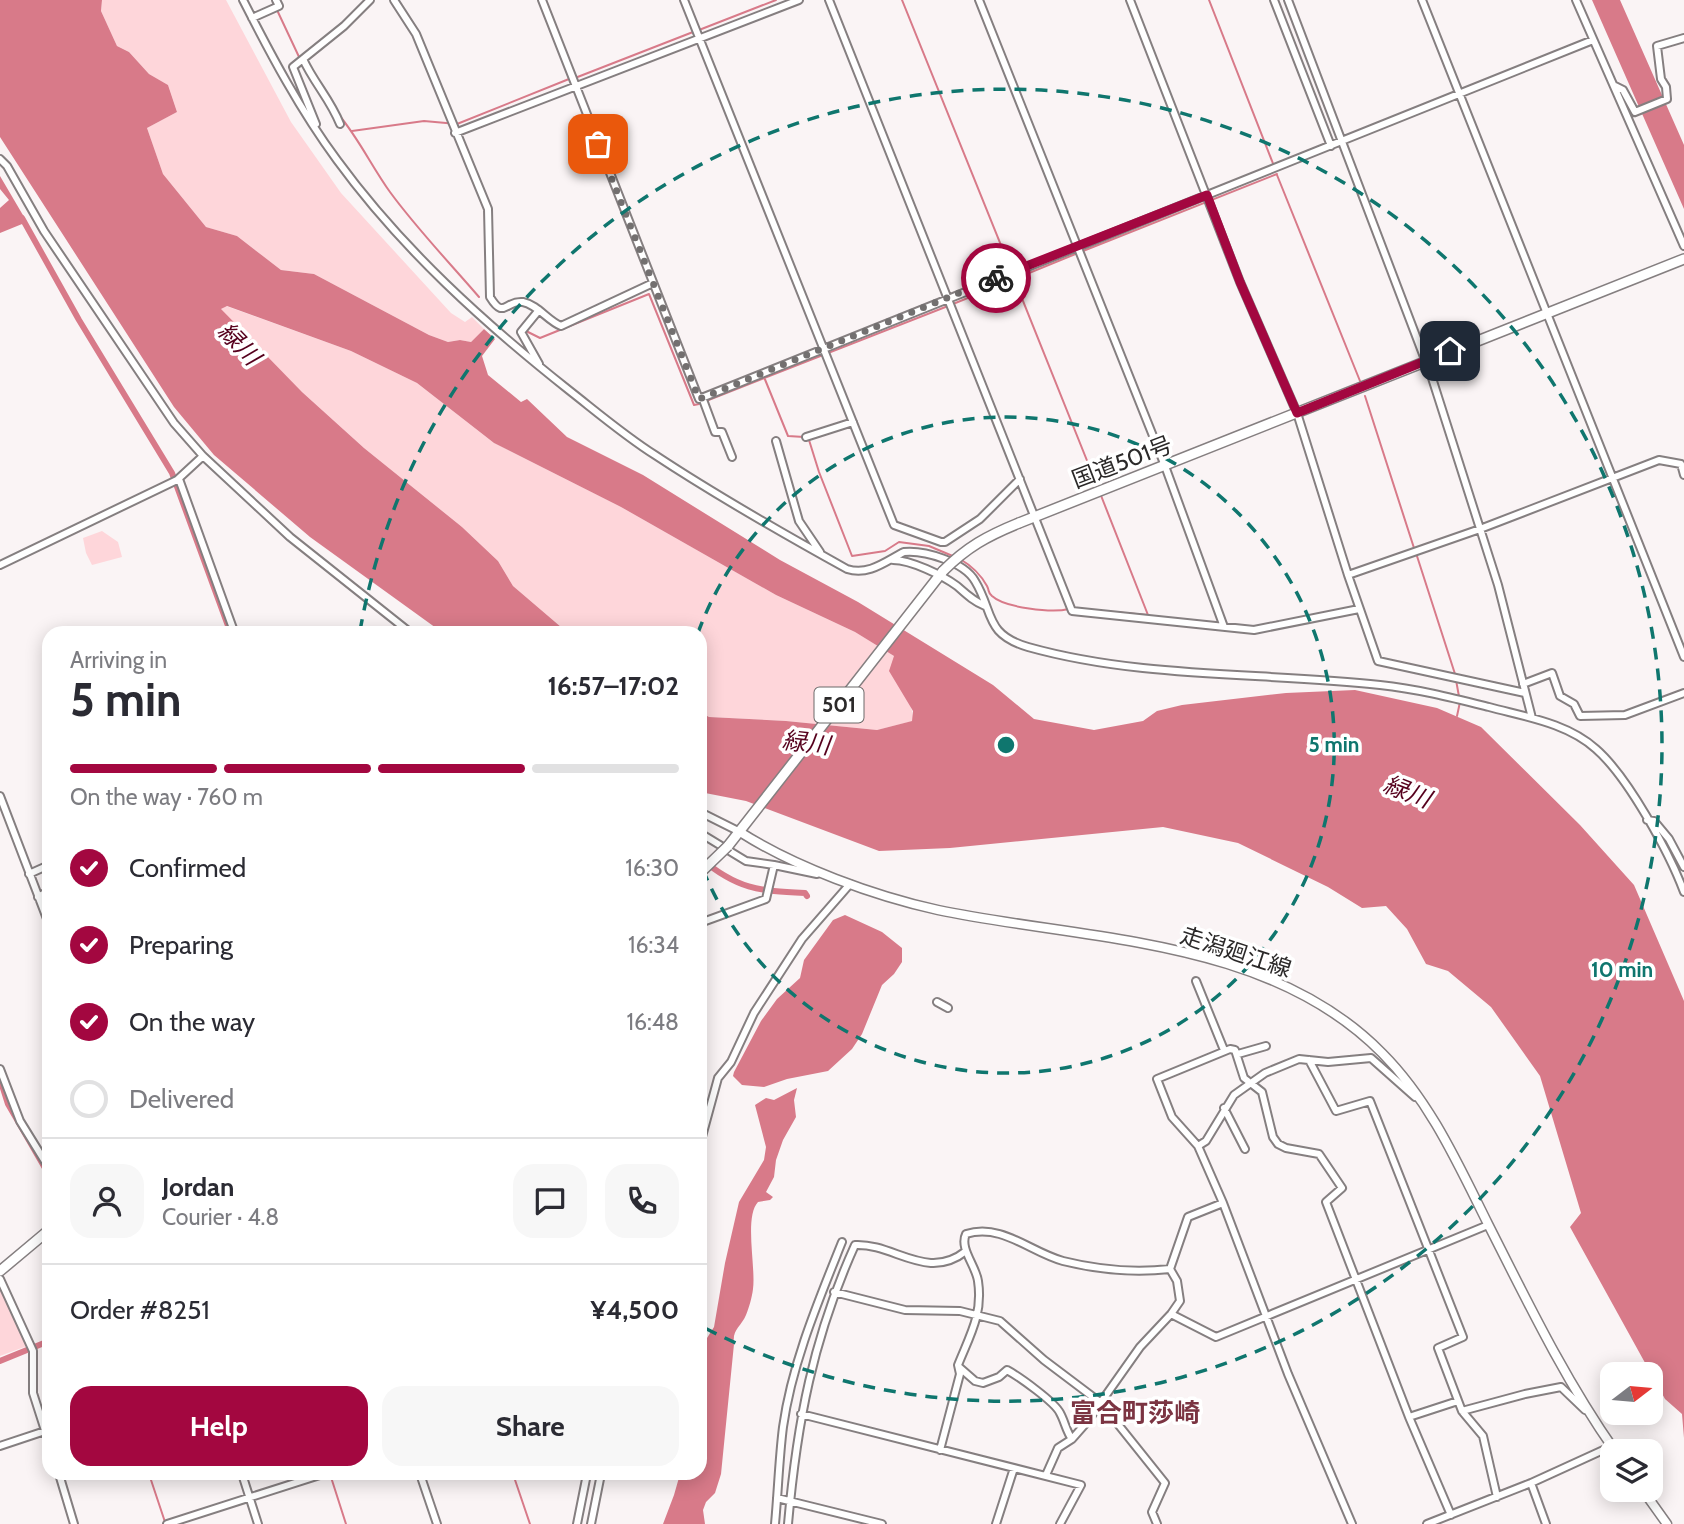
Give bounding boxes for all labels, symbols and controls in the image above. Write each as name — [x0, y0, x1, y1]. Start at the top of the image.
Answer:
pin — [568, 114, 628, 174]
icon: bag — [579, 125, 617, 163]
courier — [961, 243, 1031, 313]
icon: bike — [977, 259, 1015, 297]
water label: 緑川 — [212, 316, 269, 373]
pin — [1420, 321, 1480, 381]
icon: home — [1431, 332, 1469, 370]
street label: 国道501号 — [1068, 430, 1176, 494]
text: Arriving in — [70, 646, 167, 674]
text: 16:57–17:02 — [547, 670, 679, 702]
text: 5 min — [70, 672, 181, 728]
road number: 501 — [814, 688, 864, 722]
water label: 緑川 — [780, 725, 835, 760]
text: 5 min — [1309, 732, 1359, 757]
centre of rings — [994, 733, 1018, 757]
water label: 緑川 — [1380, 769, 1438, 815]
text: On the way · 760 m — [70, 783, 263, 811]
icon: check — [70, 849, 108, 887]
text: Confirmed — [129, 852, 246, 884]
text: 16:30 — [625, 854, 679, 882]
street label: 走潟廻江線 — [1177, 921, 1295, 983]
icon: check — [70, 926, 108, 964]
text: Preparing — [129, 929, 233, 961]
text: 16:34 — [628, 931, 679, 959]
text: 10 min — [1591, 957, 1653, 982]
icon: check — [70, 1003, 108, 1041]
text: On the way — [129, 1006, 255, 1038]
text: 16:48 — [626, 1008, 679, 1036]
text: Delivered — [129, 1083, 234, 1115]
button: person — [70, 1164, 144, 1238]
button: chat — [513, 1164, 587, 1238]
button: phone — [605, 1164, 679, 1238]
text: Jordan — [162, 1171, 234, 1203]
text: Courier · 4.8 — [162, 1203, 279, 1231]
text: Order #8251 — [70, 1294, 210, 1326]
text: ¥4,500 — [590, 1294, 679, 1326]
north arrow — [1600, 1362, 1662, 1424]
map controls — [1600, 1362, 1663, 1502]
button: Help — [70, 1386, 368, 1466]
button: Share — [382, 1386, 679, 1466]
district label: 富合町莎崎 — [1070, 1397, 1200, 1429]
button: layers — [1600, 1439, 1663, 1502]

